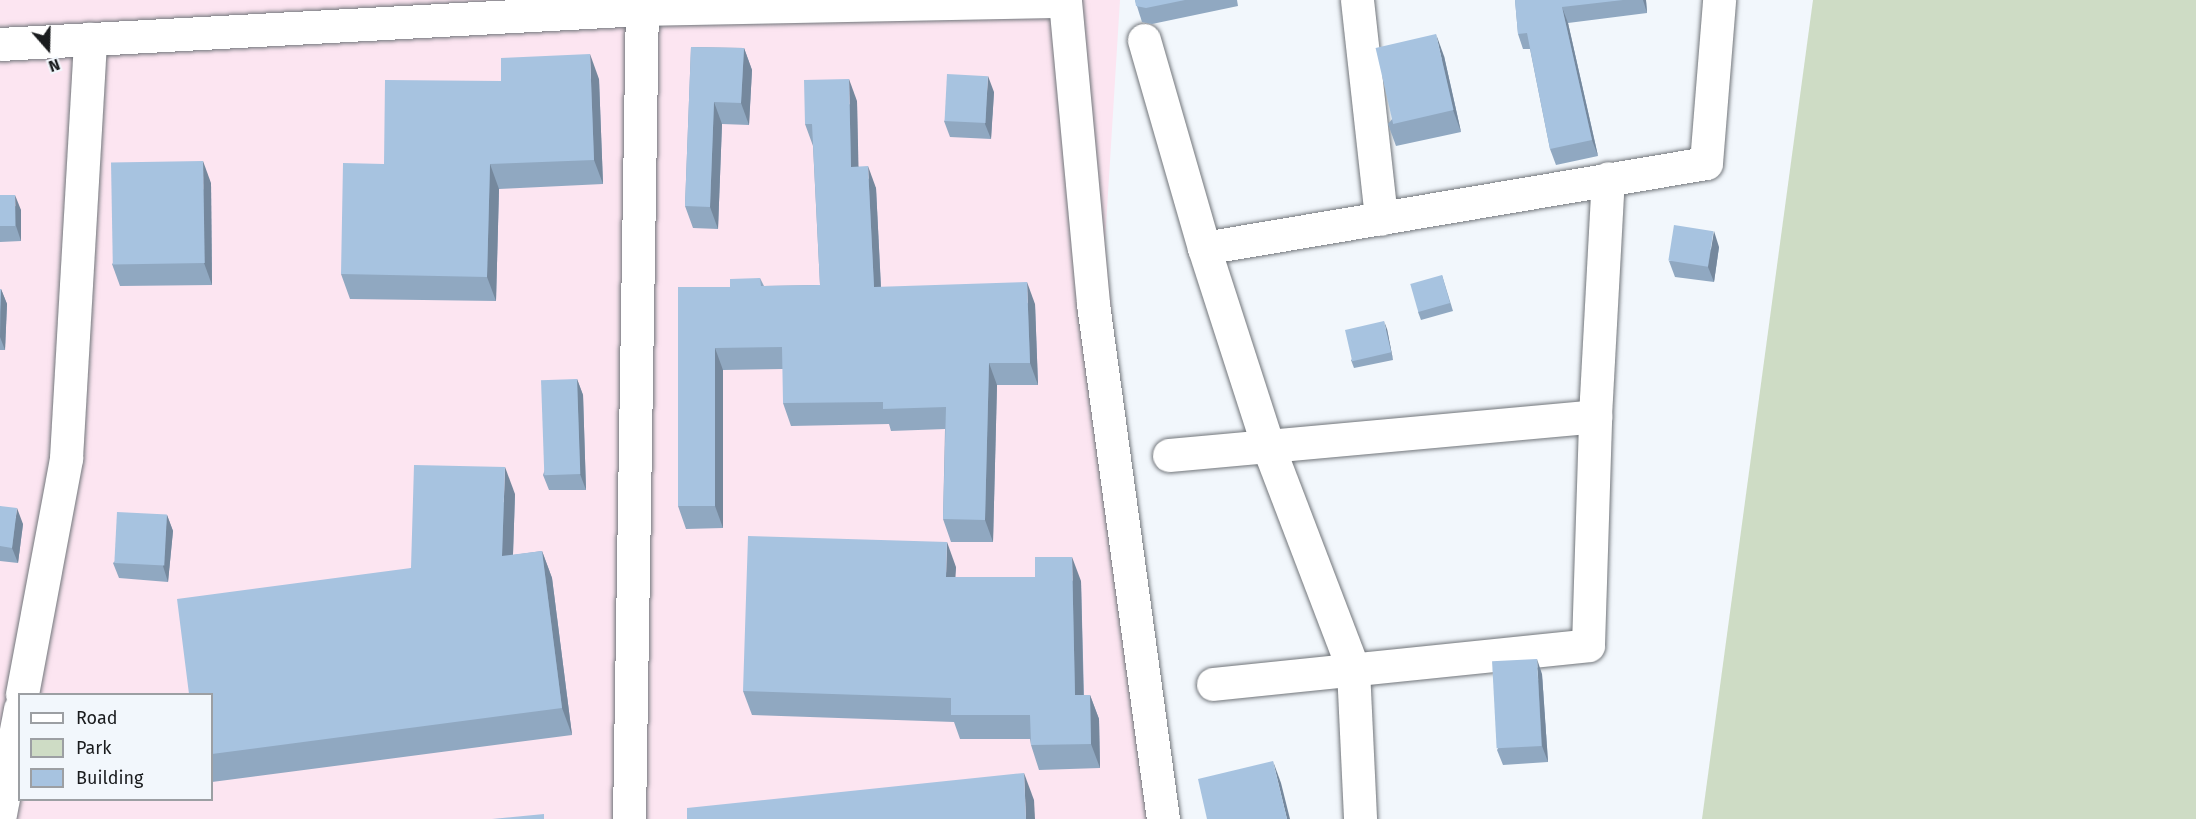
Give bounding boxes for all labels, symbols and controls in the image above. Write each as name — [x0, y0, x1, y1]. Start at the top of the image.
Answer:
north arrow — [18, 18, 78, 78]
text: N — [46, 55, 63, 76]
legend — [18, 693, 213, 801]
text: Road — [76, 707, 118, 729]
text: Park — [76, 737, 111, 759]
text: Building — [76, 767, 143, 789]

